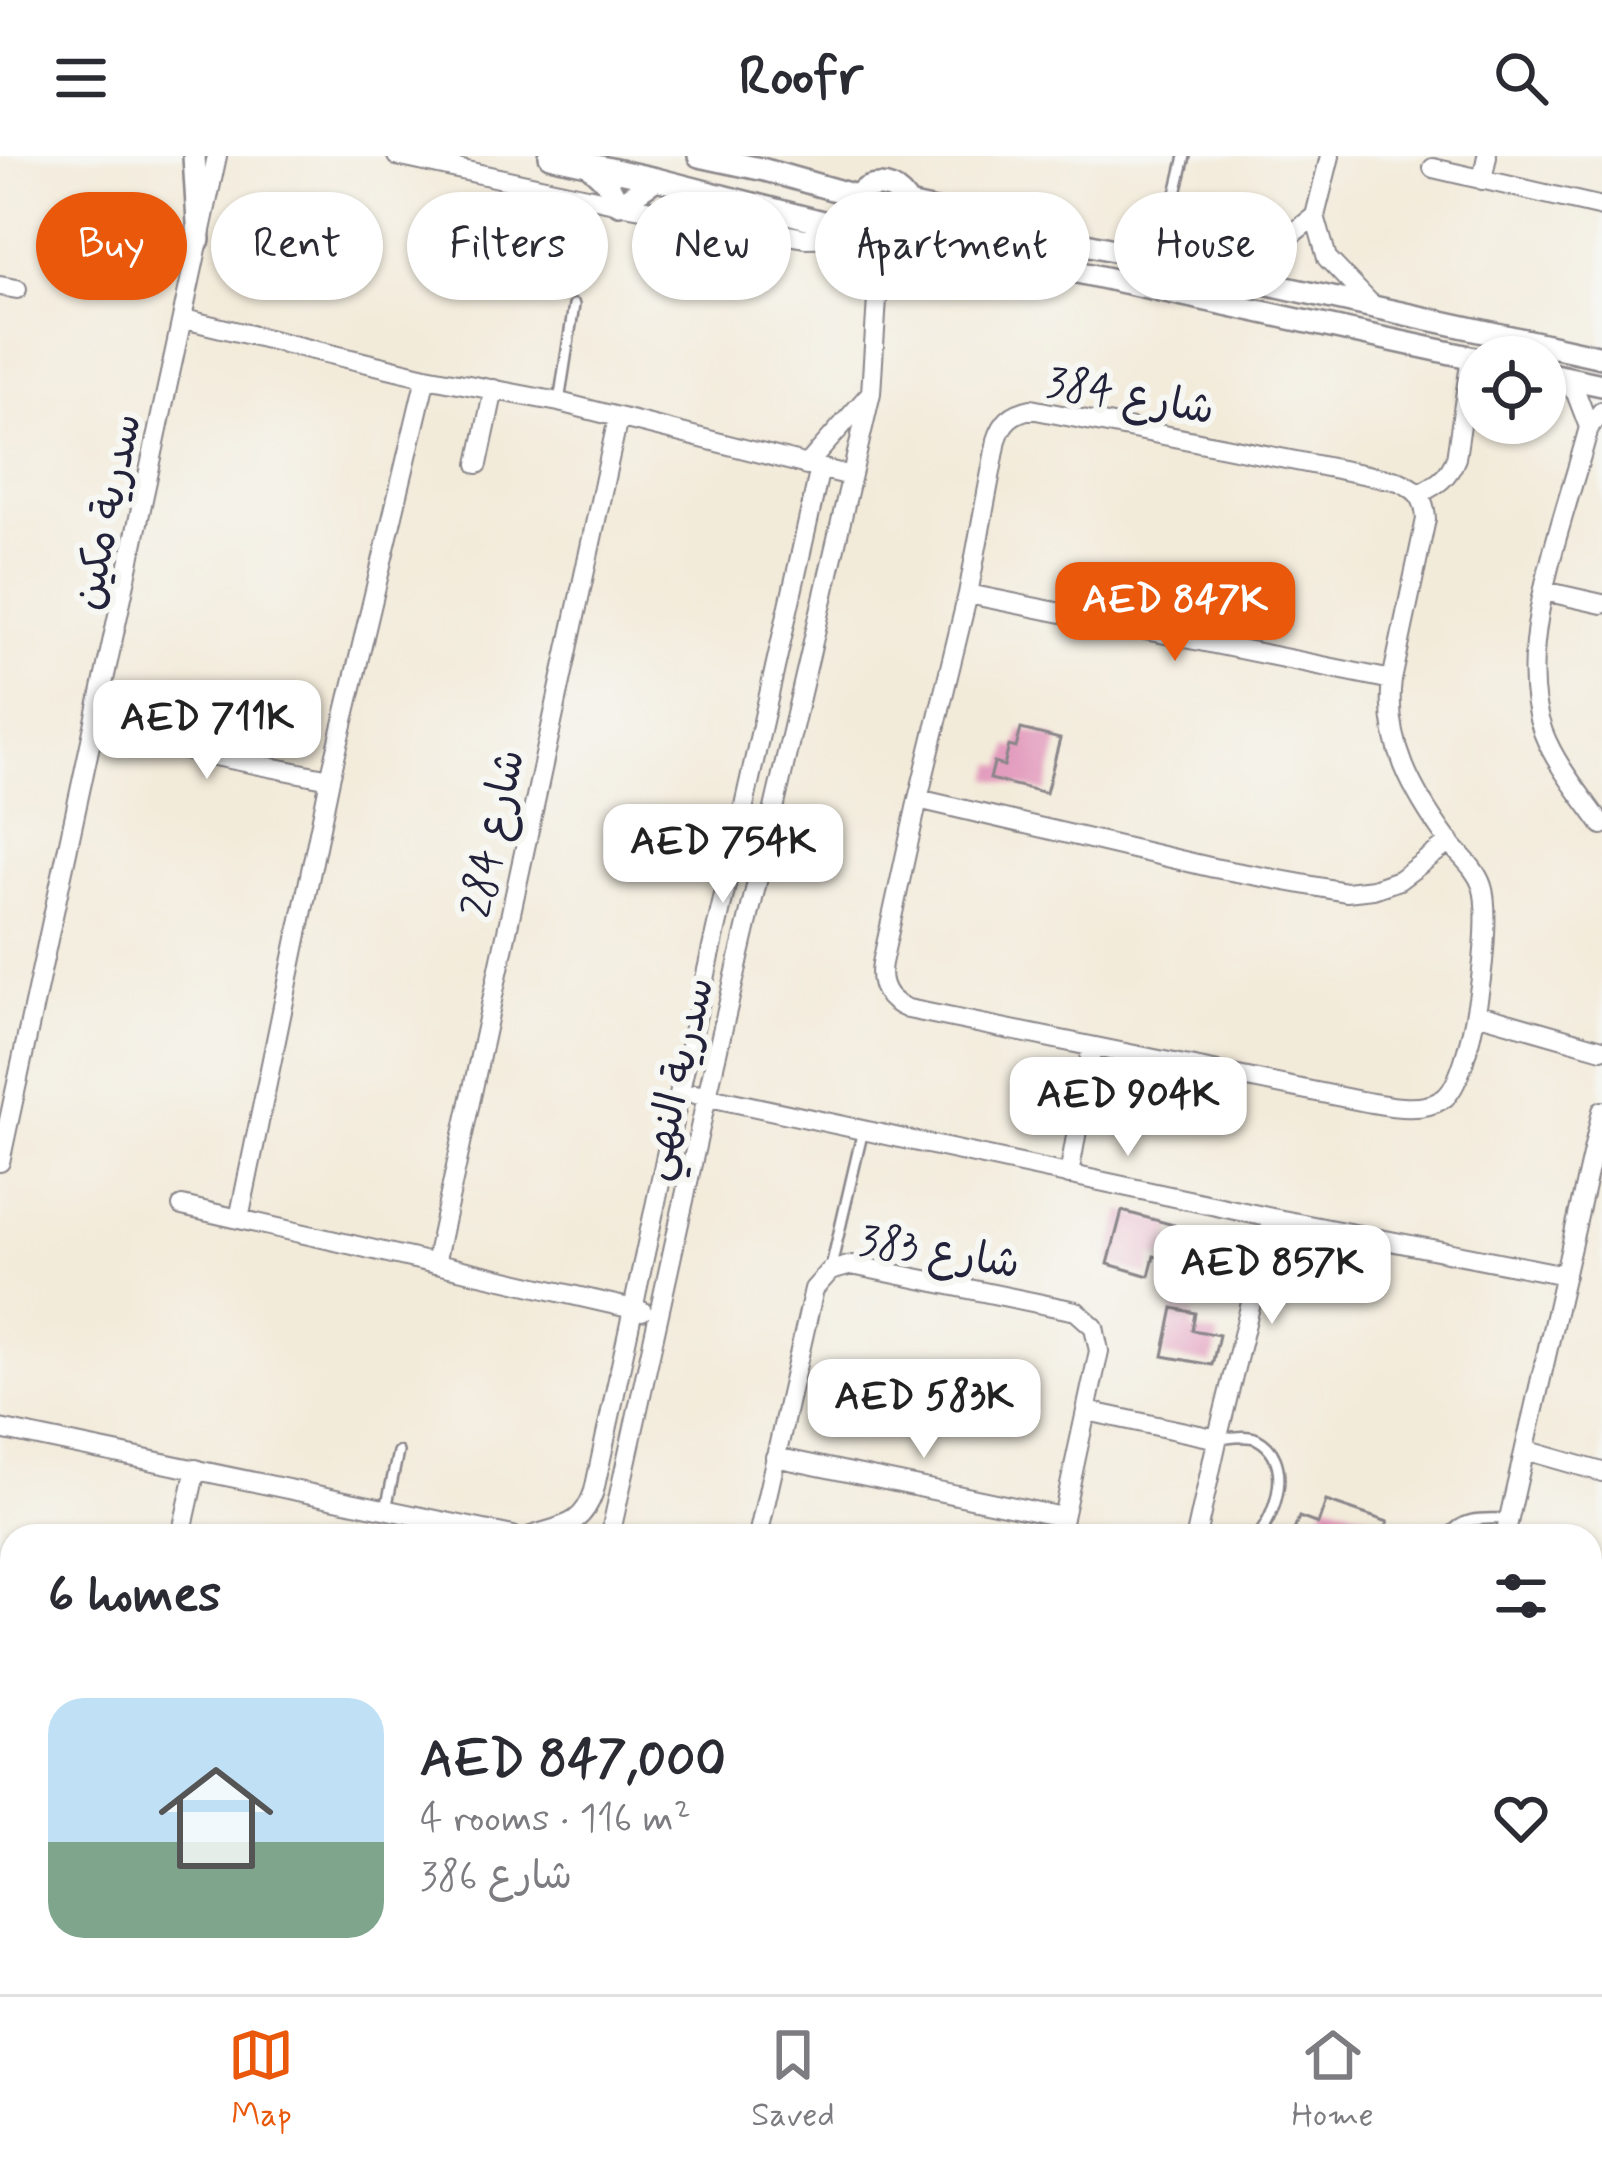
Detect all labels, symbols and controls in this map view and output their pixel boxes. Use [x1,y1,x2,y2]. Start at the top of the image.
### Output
text: Roofr [739,43,863,114]
icon: menu [48,45,114,111]
icon: search [1488,45,1554,111]
chip: Buy [36,192,187,300]
chip: Rent [211,192,383,300]
chip: Filters [407,192,608,300]
chip: New [632,192,791,300]
chip: Apartment [815,192,1090,300]
chip: House [1114,192,1297,300]
map controls [1458,336,1566,444]
button: locate [1458,336,1566,444]
street label: شارع 384 [1042,356,1218,439]
street label: سدرية مكين [61,409,156,615]
pin: AED 847K [1051,562,1299,664]
text: AED 847K [1082,575,1268,626]
pin: AED 711K [83,680,331,782]
text: AED 711K [120,693,294,744]
street label: شارع 284 [450,745,539,923]
pin: AED 754K [599,804,847,906]
text: AED 754K [630,817,816,868]
street label: سدرية النهي [628,972,734,1187]
pin: AED 904K [1004,1057,1252,1159]
text: AED 904K [1037,1070,1219,1121]
street label: شارع 383 [855,1214,1023,1293]
pin: AED 857K [1148,1225,1396,1327]
text: AED 857K [1181,1238,1363,1289]
pin: AED 583K [800,1359,1048,1461]
text: AED 583K [835,1372,1013,1423]
text: 6 homes [48,1563,221,1629]
icon: filters [1488,1563,1554,1629]
text: AED 847,000 [420,1728,726,1794]
icon: home [144,1746,288,1890]
icon: heart [1488,1785,1554,1851]
text: 4 rooms · 116 m² [420,1794,691,1845]
text: شارع 386 [420,1852,572,1903]
tab: Map [228,2022,294,2138]
tab: Saved [751,2022,835,2138]
tab: Home [1292,2022,1374,2138]

